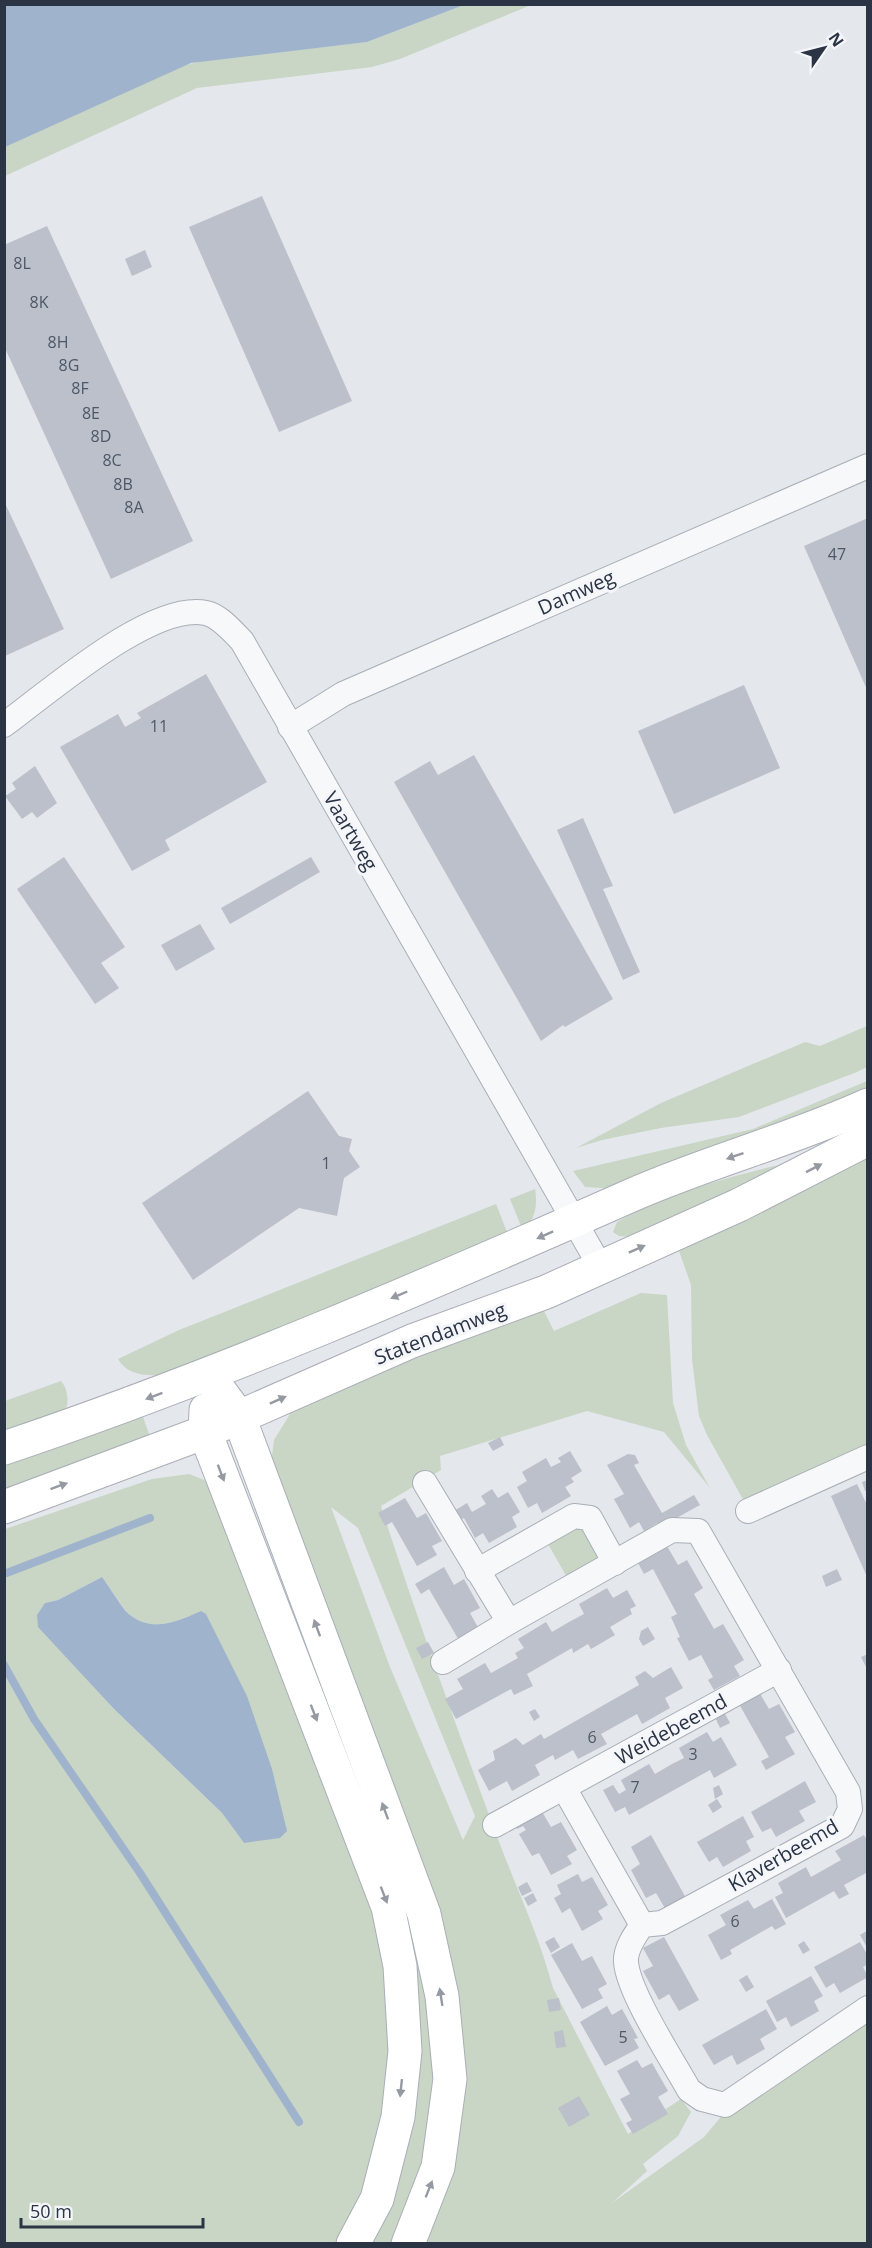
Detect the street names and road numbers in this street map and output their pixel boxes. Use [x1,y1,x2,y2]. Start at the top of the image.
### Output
street label: Damweg [533,563,619,621]
street label: Vaartweg [318,787,385,876]
street label: Statendamweg [370,1295,510,1371]
street label: Weidebeemd [610,1687,732,1771]
street label: Klaverbeemd [723,1812,843,1898]

